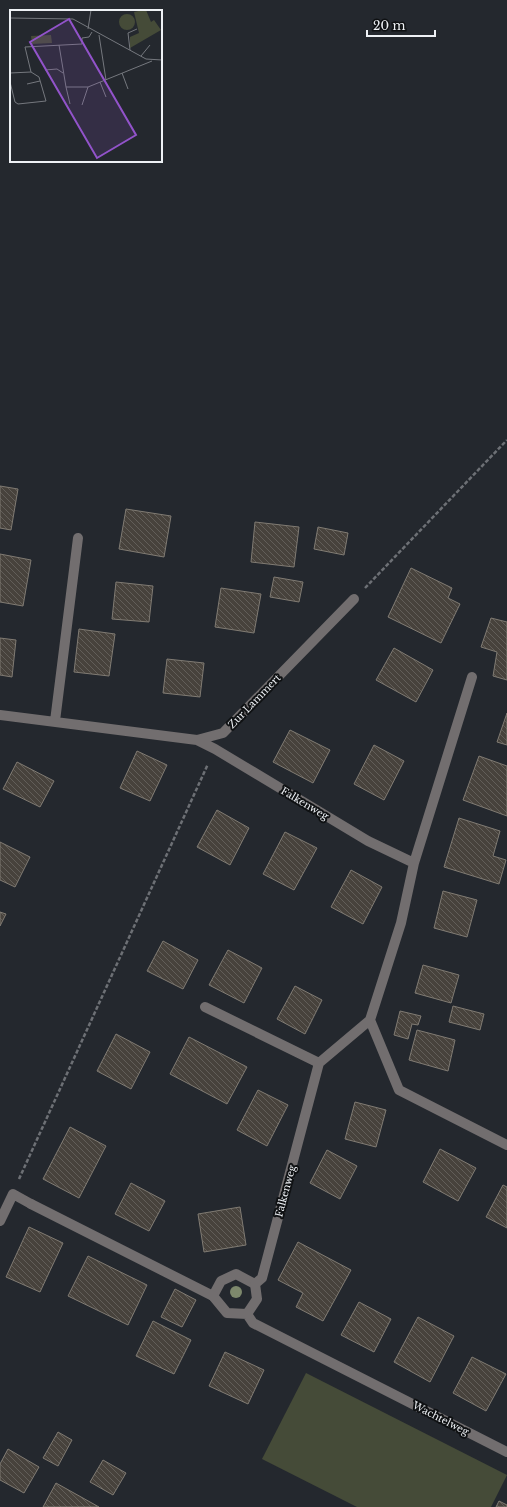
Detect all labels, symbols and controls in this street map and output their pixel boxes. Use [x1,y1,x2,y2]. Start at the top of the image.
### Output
inset map [10,10,162,162]
scale bar [367,12,435,38]
text: 20 m [373,18,405,33]
street label: Zur Lammert [225,671,284,731]
street label: Falkenweg [278,784,332,823]
street label: Falkenweg [272,1163,299,1219]
street label: Wachtelweg [410,1398,472,1439]

